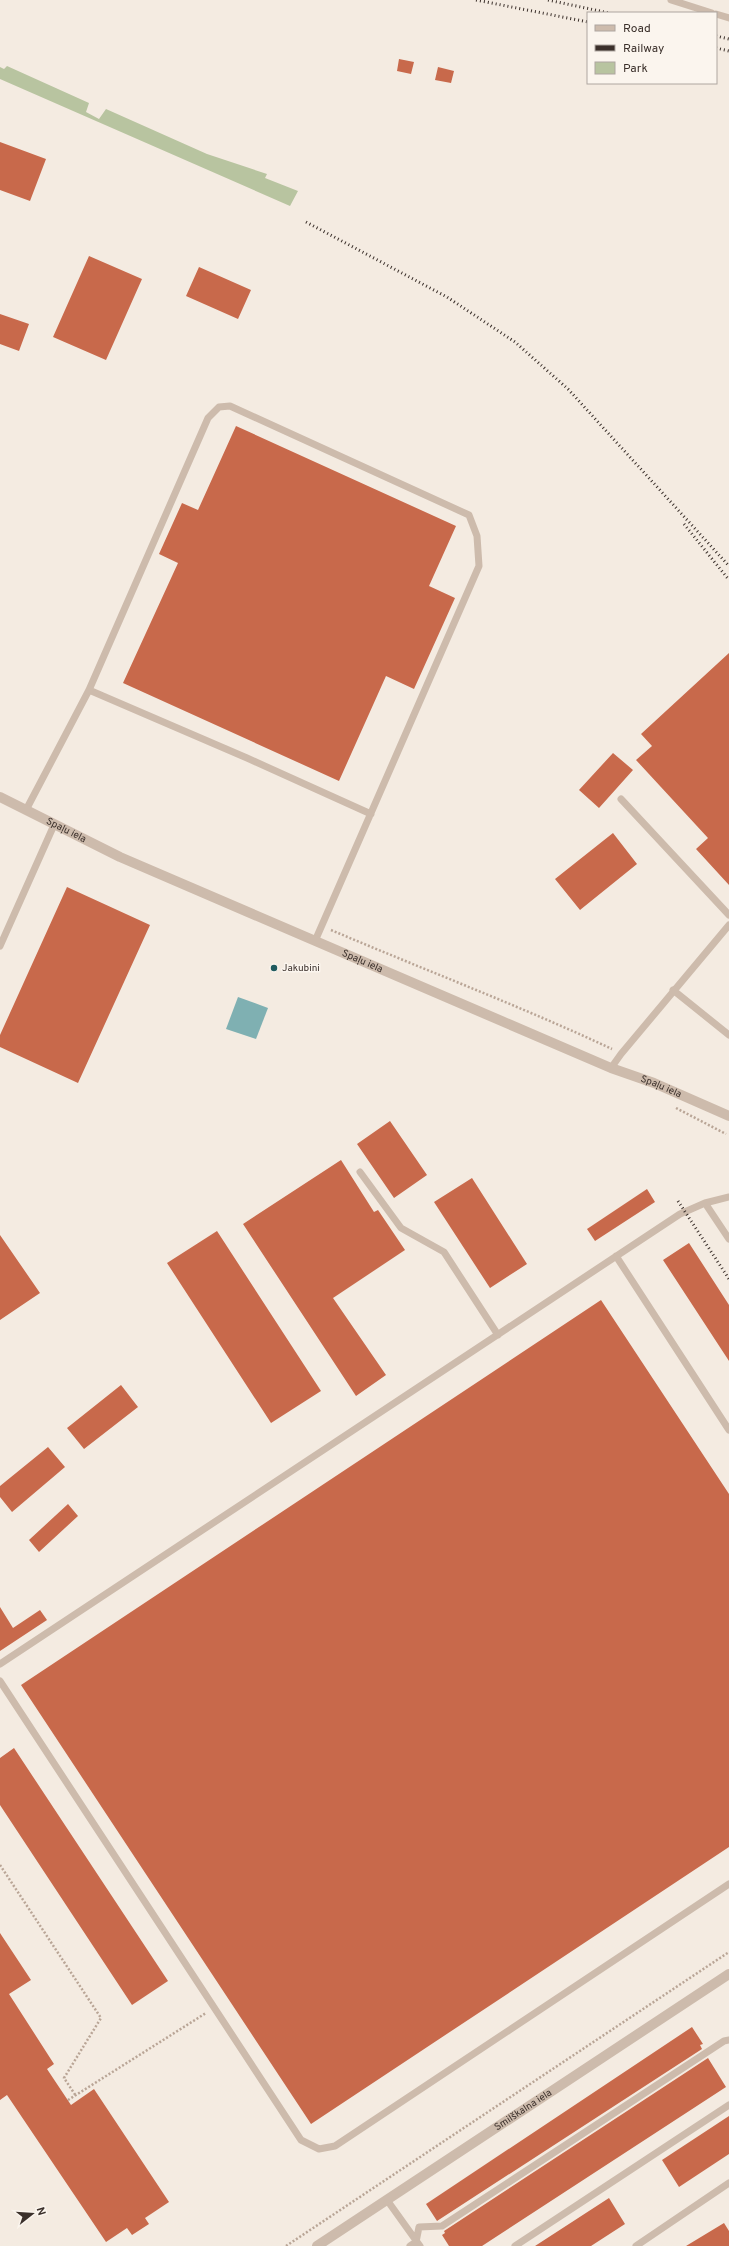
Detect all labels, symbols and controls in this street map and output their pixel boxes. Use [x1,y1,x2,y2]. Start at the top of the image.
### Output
legend [587,12,717,84]
text: Road [623,21,651,37]
text: Railway [623,41,664,57]
text: Park [623,61,648,77]
street label: Spaļu iela [44,815,89,846]
street label: Spaļu iela [340,947,385,976]
place label: Jakubini [282,962,320,975]
marker: Jakubini [269,963,279,973]
street label: Spaļu iela [639,1072,684,1101]
street label: Smilškalna iela [492,2086,554,2134]
north arrow [12,2194,52,2234]
text: N [33,2206,48,2217]

